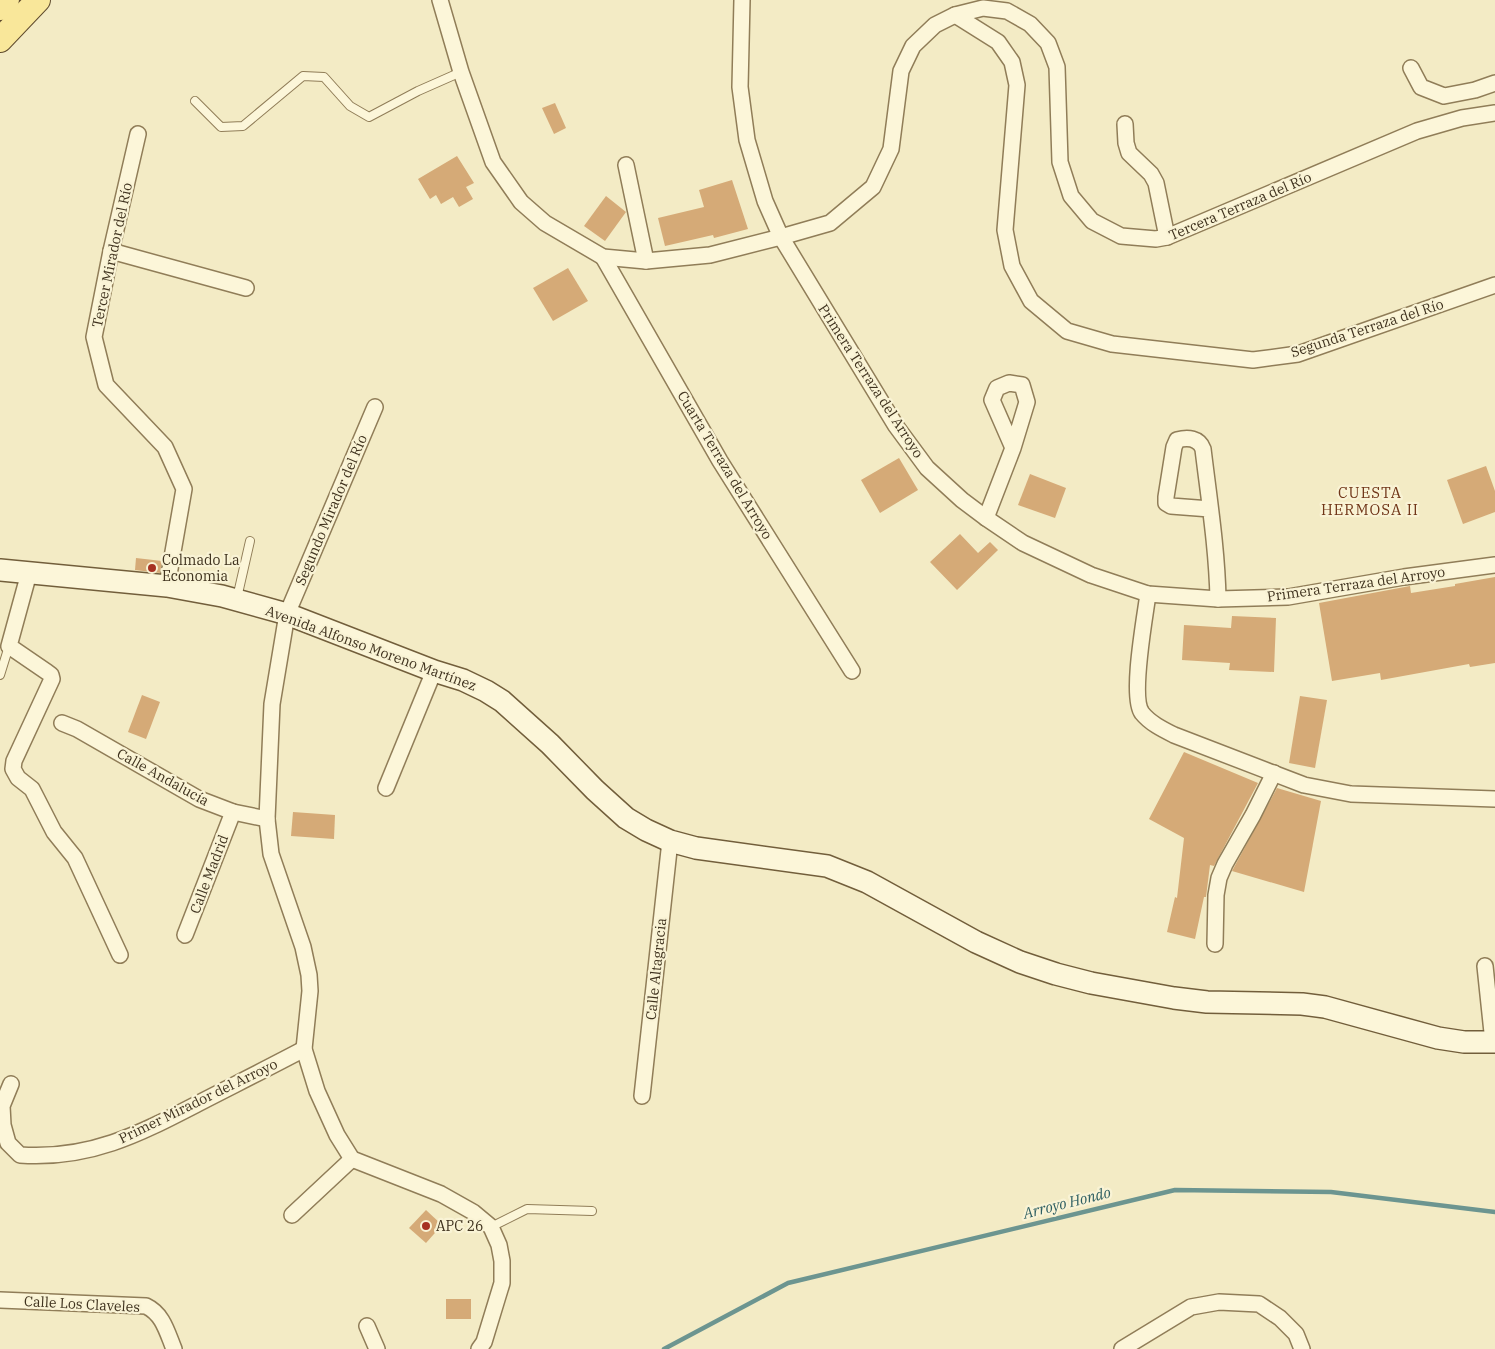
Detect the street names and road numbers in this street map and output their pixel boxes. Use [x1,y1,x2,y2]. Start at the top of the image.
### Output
street label: Tercera Terraza del Río [1166,168,1314,244]
street label: Tercer Mirador del Río [88,181,136,329]
street label: Segunda Terraza del Río [1288,295,1446,361]
street label: Primera Terraza del Arroyo [815,301,928,461]
street label: Cuarta Terraza del Arroyo [673,387,777,543]
street label: Segundo Mirador del Río [291,432,371,588]
street label: Primera Terraza del Arroyo [1266,563,1446,605]
street label: Avenida Alfonso Moreno Martínez [263,601,479,695]
street label: Calle Andalucía [114,744,213,810]
street label: Calle Madrid [186,831,232,916]
street label: Calle Altagracia [642,917,670,1021]
street label: Primer Mirador del Arroyo [116,1055,280,1147]
street label: Calle Los Claveles [24,1292,141,1316]

